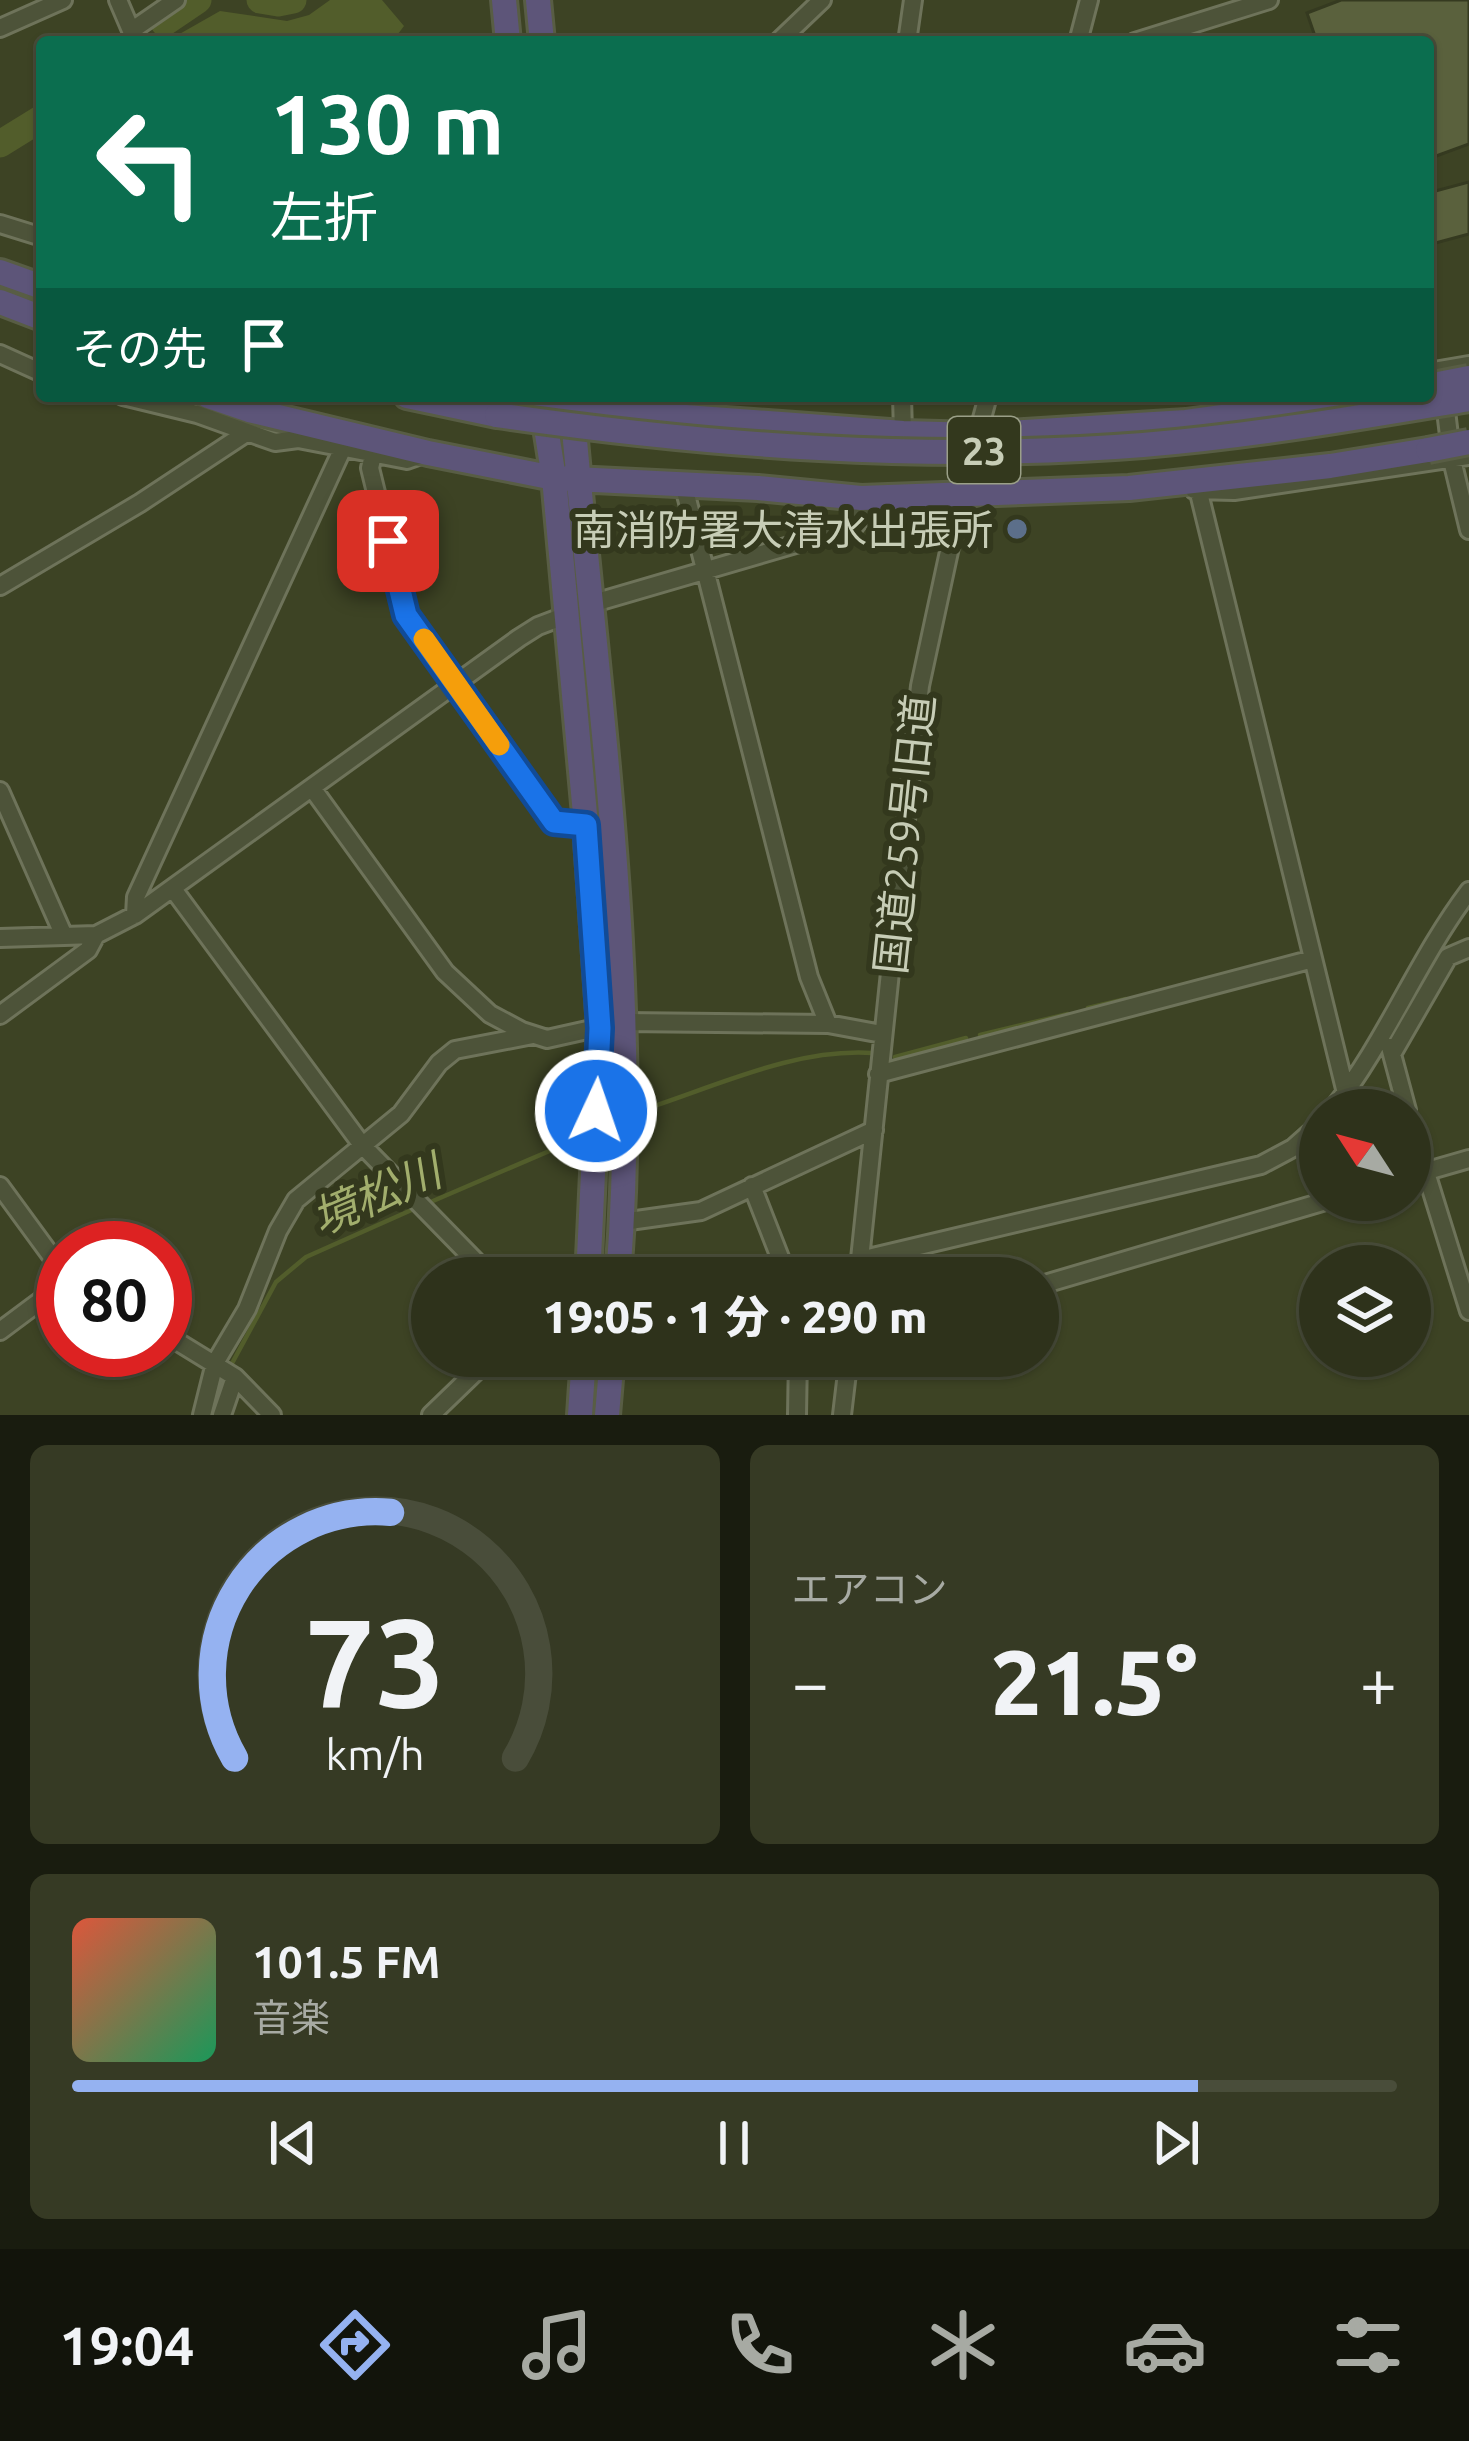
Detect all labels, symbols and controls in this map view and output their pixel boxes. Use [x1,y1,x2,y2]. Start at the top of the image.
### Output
text: 130 m [270,76,504,170]
icon: left [72,84,228,240]
text: 左折 [270,187,378,247]
icon: arrive [231,312,297,378]
text: その先 [72,323,207,374]
road number: 23 [948,417,1020,483]
pin [337,490,439,592]
place label: 南消防署大清水出張所 [573,506,993,553]
icon: arrive [355,508,421,574]
marker: 南消防署大清水出張所 [1004,516,1030,542]
street label: 国道259号旧道 [866,692,942,976]
position arrow [533,1048,659,1174]
north arrow [1299,1089,1431,1221]
map controls [1299,1089,1431,1377]
water label: 境松川 [304,1143,452,1244]
speed limit sign: 80 [36,1221,192,1377]
button: layers [1299,1245,1431,1377]
text: 19:05 · 1 分 · 290 m [543,1291,927,1342]
text: エアコン [792,1567,948,1610]
text: 73 [304,1591,445,1731]
text: 21.5° [991,1631,1198,1732]
text: − [792,1645,829,1719]
text: + [1360,1645,1397,1719]
text: km/h [325,1729,424,1777]
text: 101.5 FM [252,1936,441,1987]
text: 音楽 [252,1996,330,2039]
icon: previous [260,2110,326,2176]
icon: pause [701,2110,767,2176]
icon: next [1143,2110,1209,2176]
icon: directions [313,2303,397,2387]
icon: music [515,2303,599,2387]
icon: phone [718,2303,802,2387]
icon: climate [921,2303,1005,2387]
icon: car [1123,2303,1207,2387]
icon: filters [1326,2303,1410,2387]
text: 19:04 [59,2315,194,2375]

